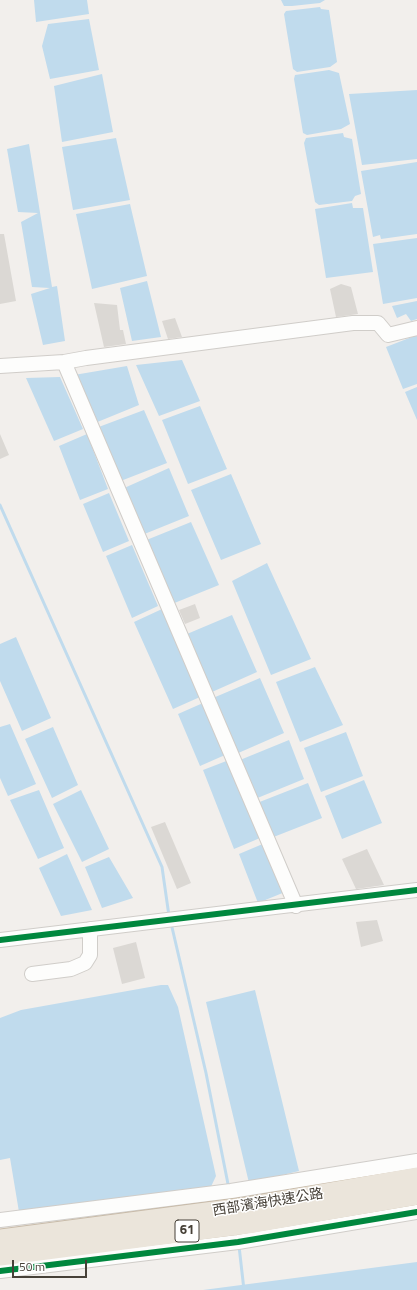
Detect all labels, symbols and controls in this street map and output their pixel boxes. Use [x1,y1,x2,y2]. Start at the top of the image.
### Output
street label: 西部濱海快速公路 [211,1186,325,1220]
road number: 61 [175,1220,199,1242]
scale bar [14,1252,89,1278]
text: 50 m [19,1257,45,1276]

